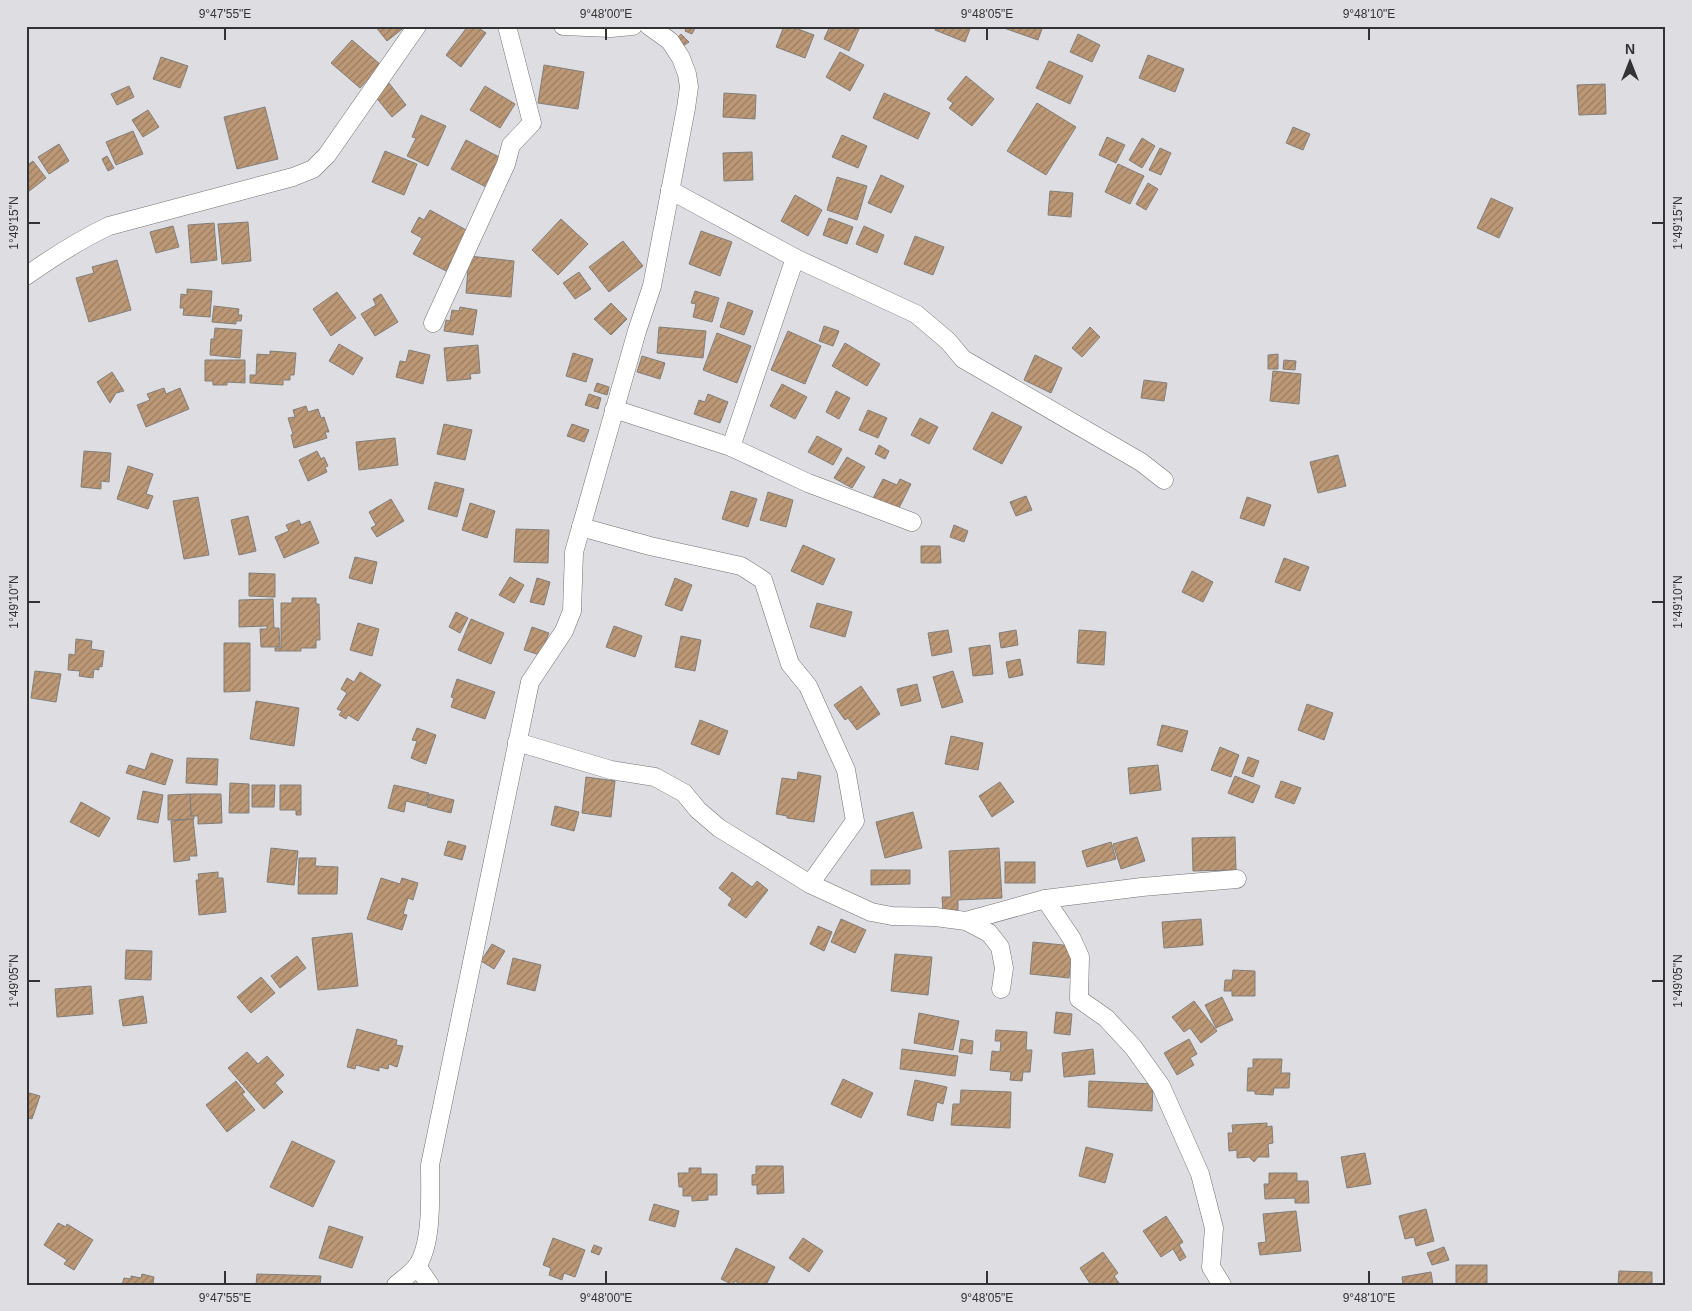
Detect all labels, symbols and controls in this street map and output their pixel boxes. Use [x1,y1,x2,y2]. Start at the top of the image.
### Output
text: 9°47'55"E [199,7,251,21]
text: 9°48'00"E [580,7,632,21]
text: 9°48'05"E [961,7,1013,21]
text: 9°48'10"E [1343,7,1395,21]
north arrow [1604,38,1654,88]
text: N [1625,41,1635,57]
text: 1°49'15"N [7,196,21,250]
text: 1°49'15"N [1671,196,1685,250]
text: 1°49'10"N [7,575,21,629]
text: 1°49'10"N [1671,575,1685,629]
text: 1°49'05"N [7,954,21,1008]
text: 1°49'05"N [1671,954,1685,1008]
text: 9°47'55"E [199,1291,251,1305]
text: 9°48'00"E [580,1291,632,1305]
text: 9°48'05"E [961,1291,1013,1305]
text: 9°48'10"E [1343,1291,1395,1305]

